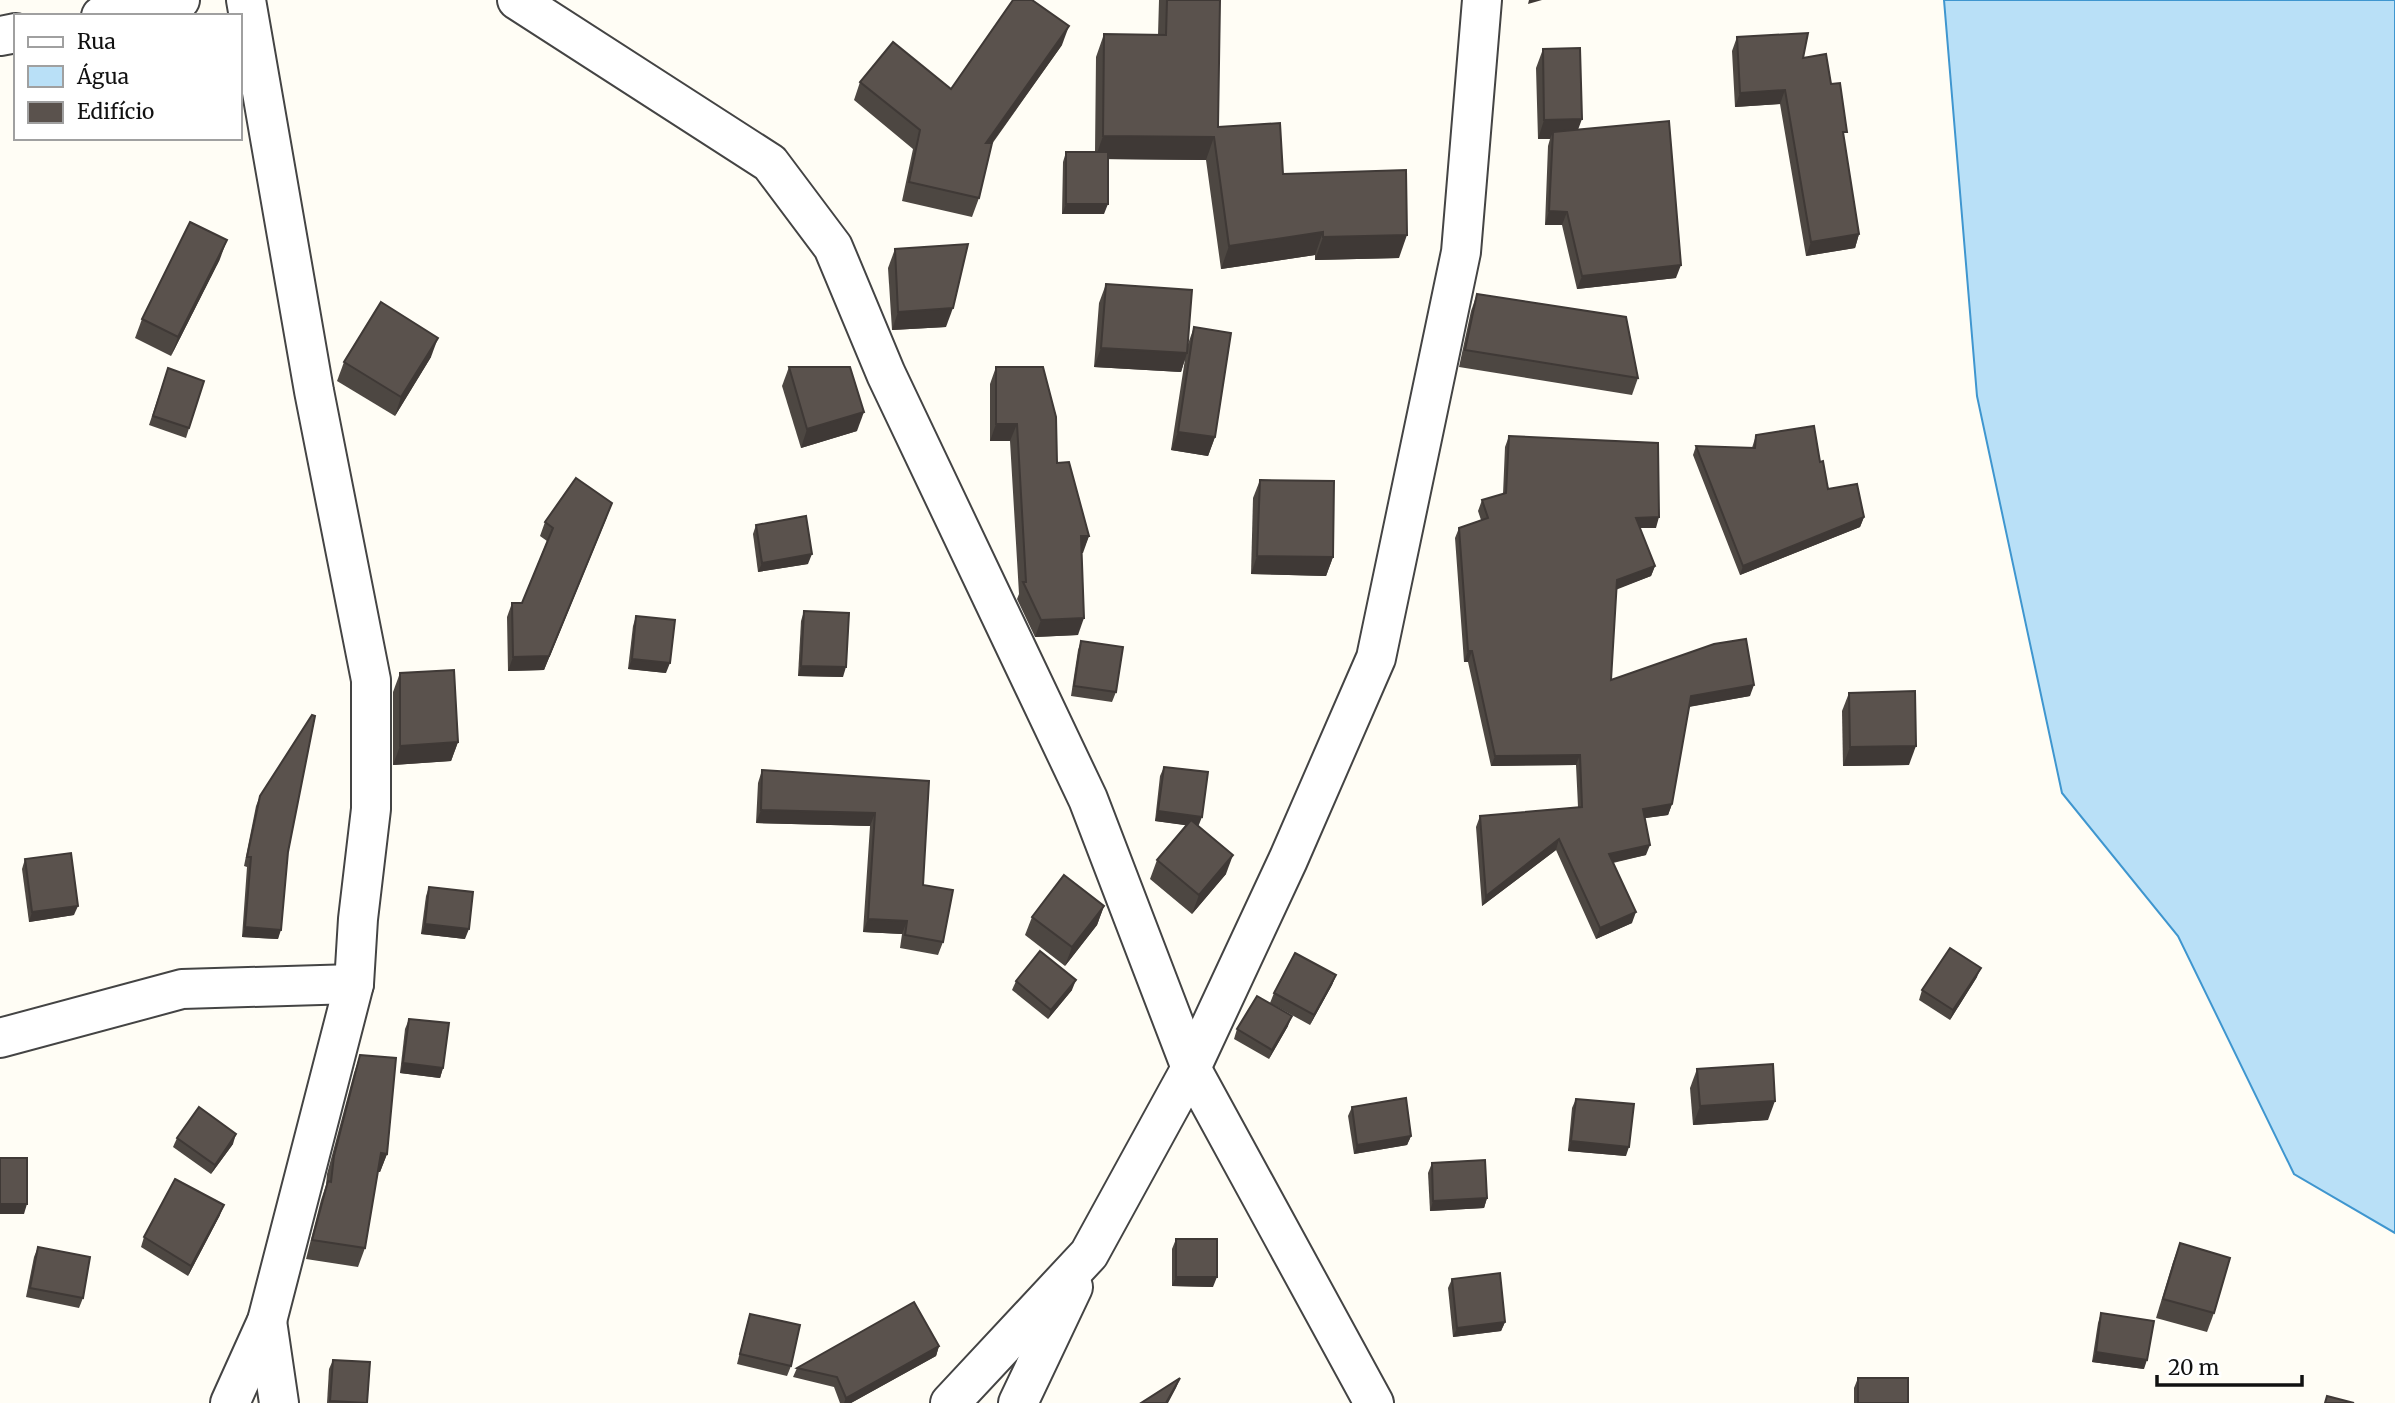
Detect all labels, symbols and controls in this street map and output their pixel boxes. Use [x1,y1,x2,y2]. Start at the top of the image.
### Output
legend [14,14,242,140]
text: Rua [77,28,116,55]
text: Água [76,62,129,90]
text: Edifício [77,98,154,125]
scale bar [2157,1344,2302,1388]
text: 20 m [2168,1354,2220,1381]

